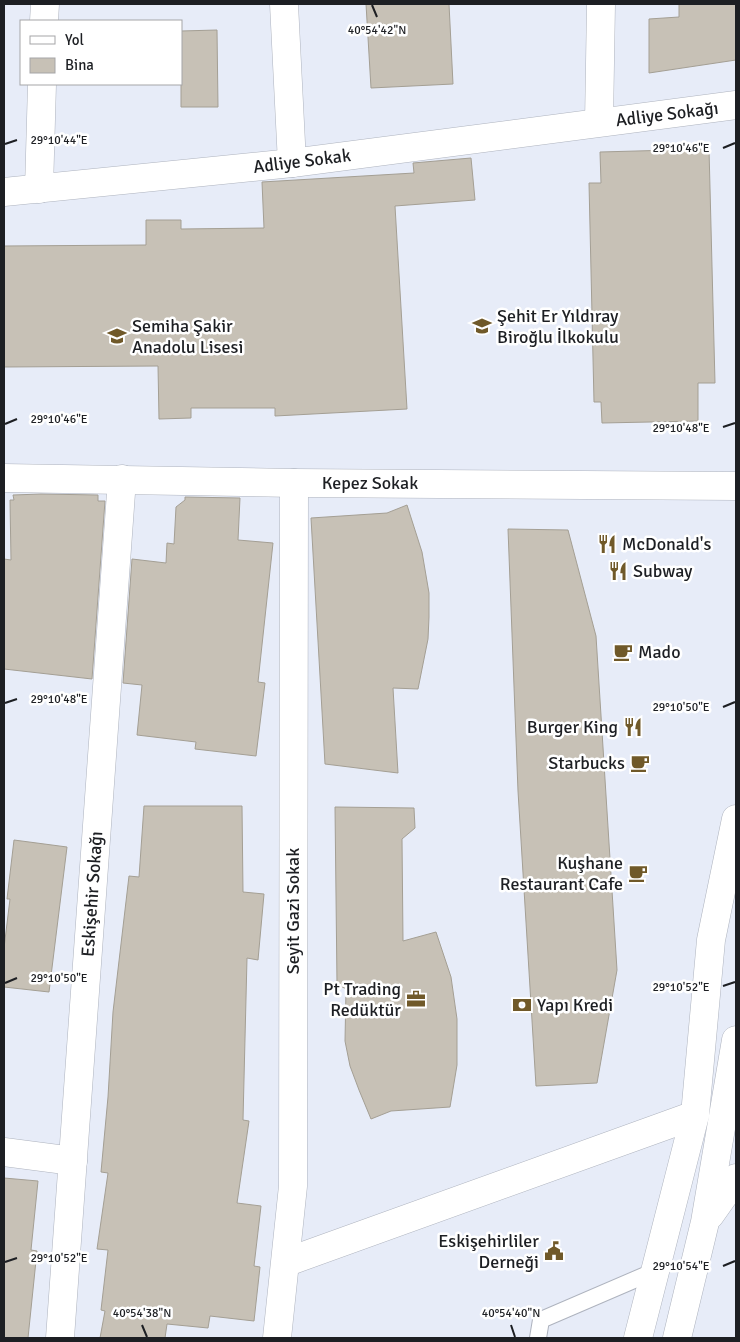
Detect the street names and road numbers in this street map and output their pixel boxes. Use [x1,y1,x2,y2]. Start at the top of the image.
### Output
street label: Adliye Sokağı [614,97,720,131]
street label: Adliye Sokak [252,144,352,178]
street label: Kepez Sokak [322,472,418,494]
street label: Eskişehir Sokağı [77,830,107,958]
street label: Seyit Gazi Sokak [282,848,304,974]

